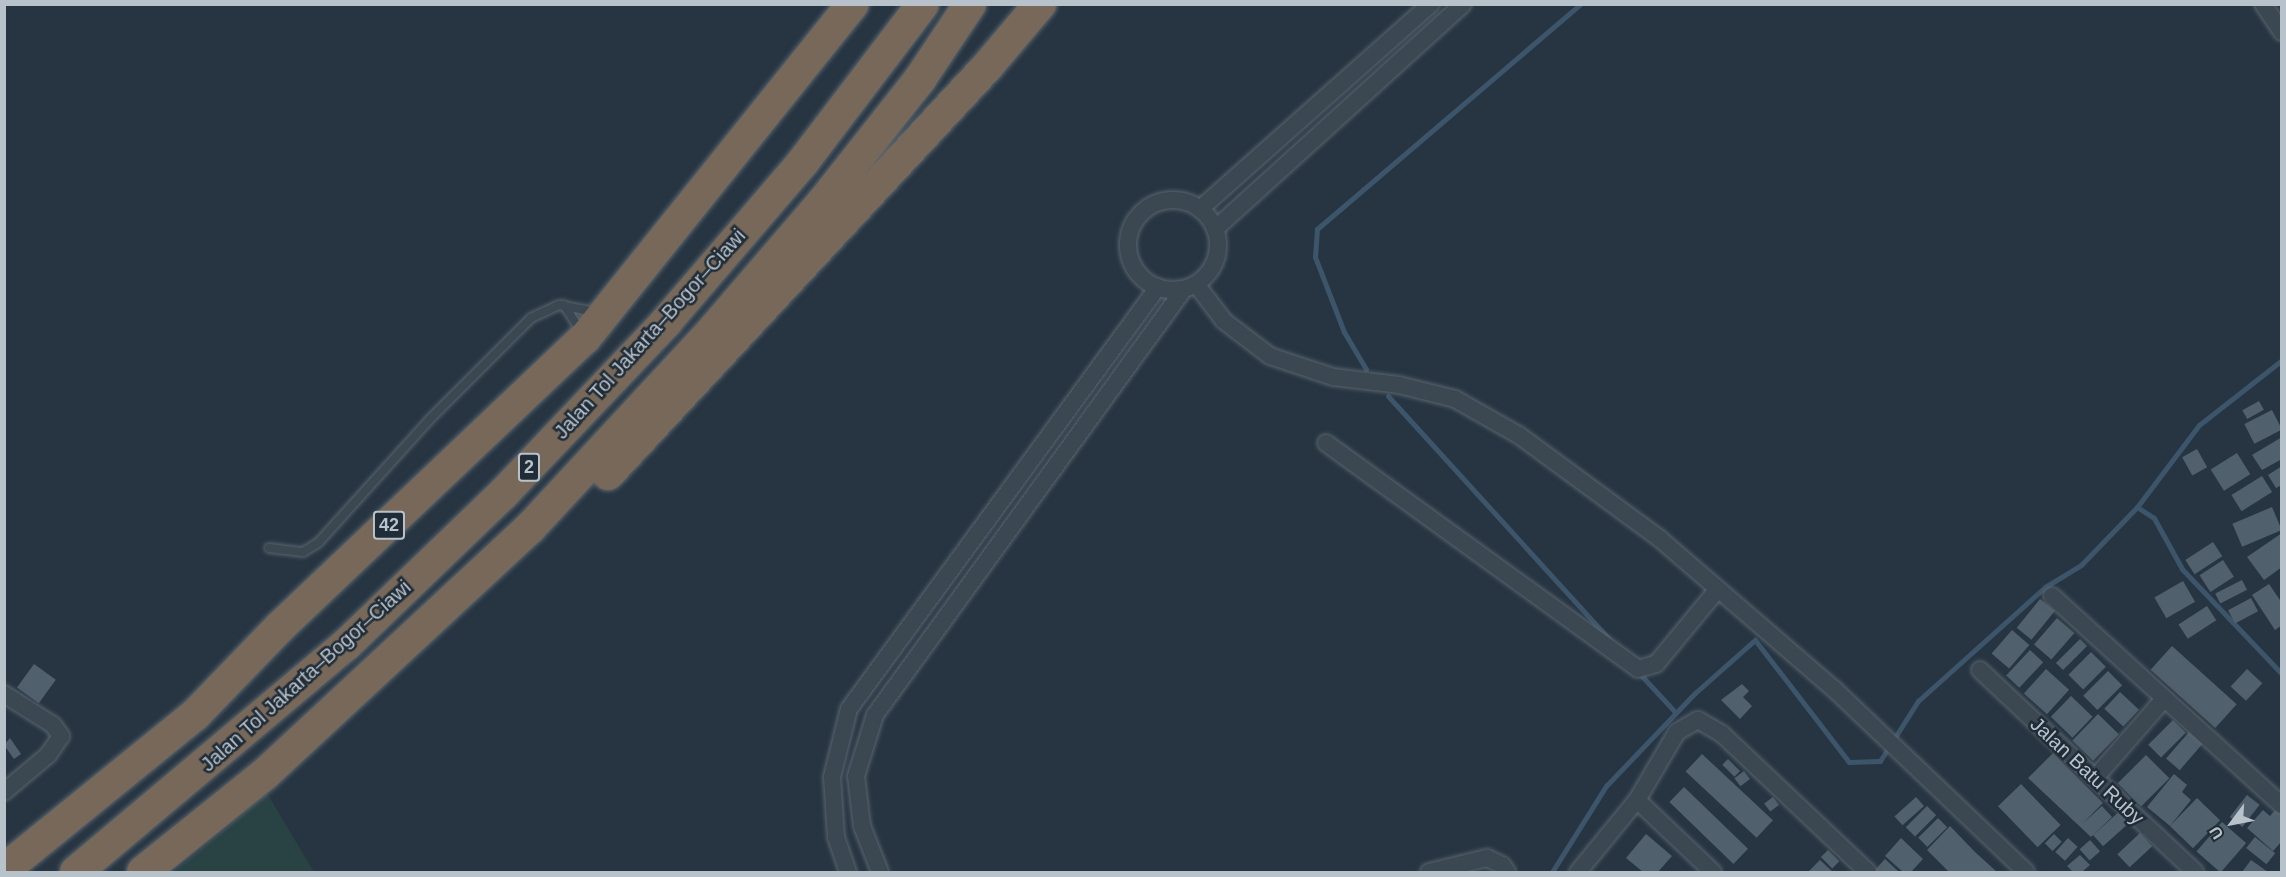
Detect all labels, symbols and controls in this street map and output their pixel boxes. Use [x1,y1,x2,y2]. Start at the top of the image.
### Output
street label: Jalan Tol Jakarta–Bogor–Ciawi [549,224,751,444]
road number: 2 [517,452,541,482]
road number: 42 [372,510,406,540]
street label: Jalan Tol Jakarta–Bogor–Ciawi [196,575,416,777]
street label: Jalan Batu Ruby [2025,712,2149,830]
north arrow [2202,793,2262,853]
text: U [2206,823,2227,842]

